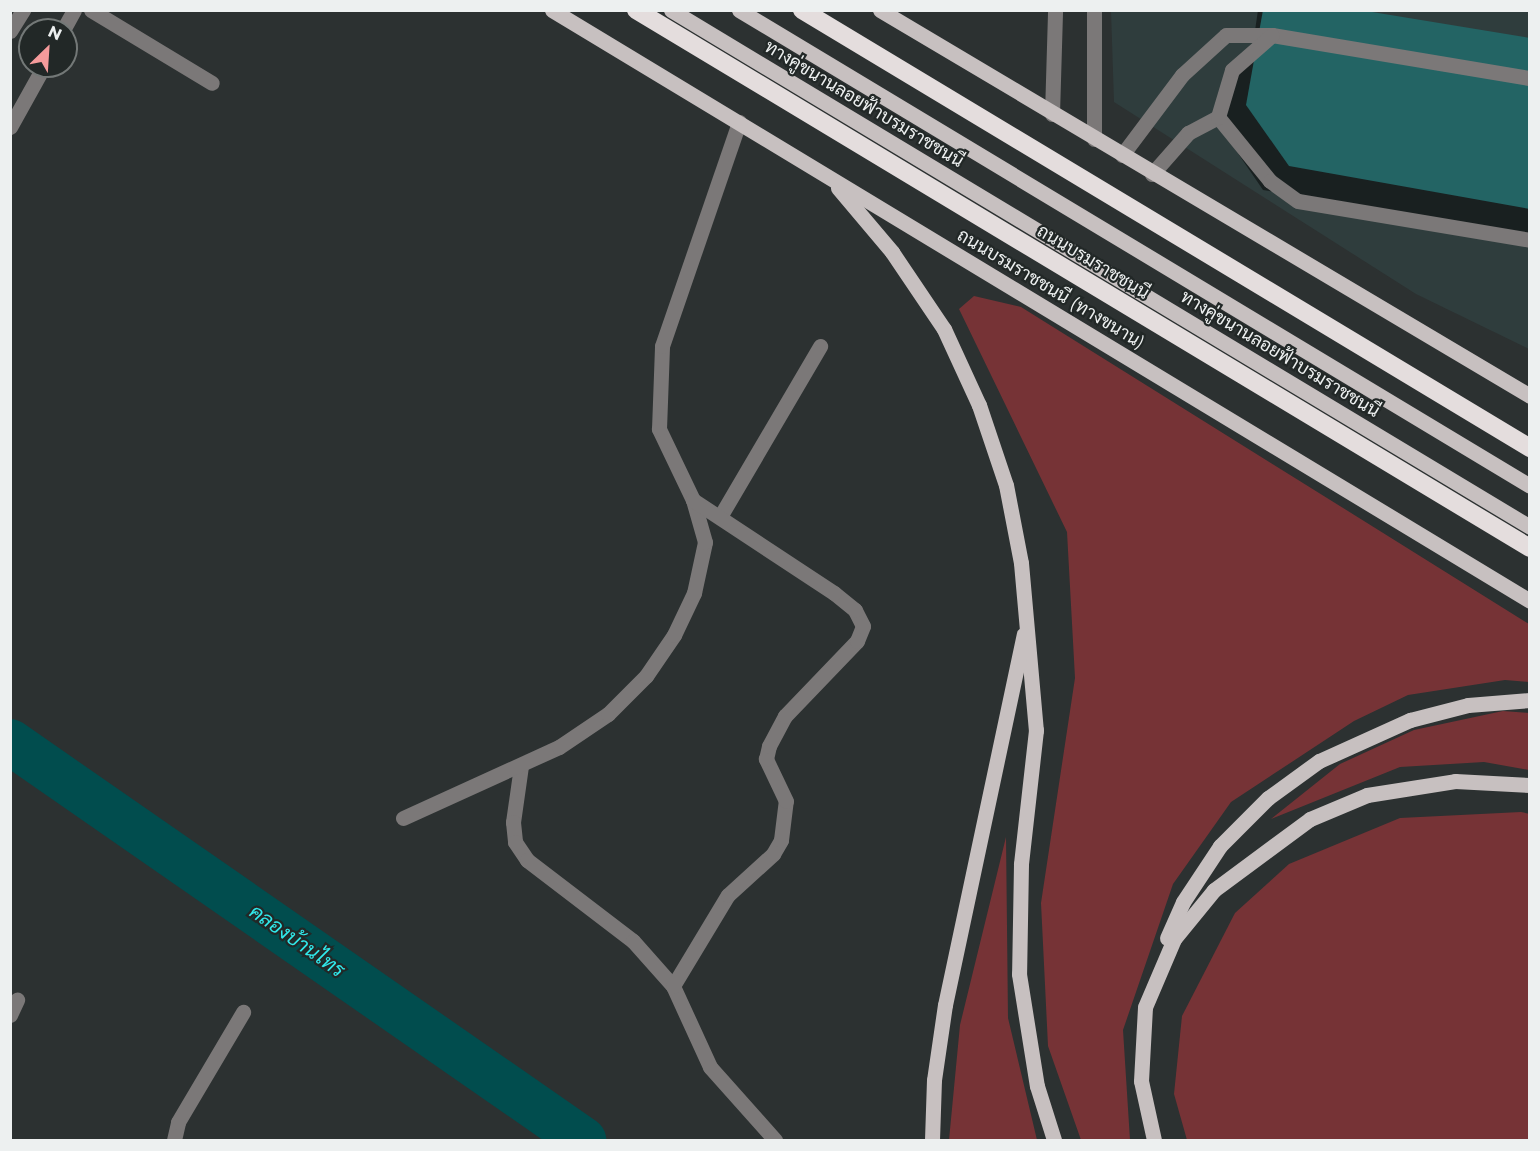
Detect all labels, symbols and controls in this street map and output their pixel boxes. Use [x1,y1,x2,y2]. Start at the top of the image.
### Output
north arrow [18,18,78,78]
text: N [45,22,65,44]
street label: ทางคู่ขนานลอยฟ้าบรมราชชนนี [761,36,967,172]
street label: ถนนบรมราชชนนี [1033,220,1153,304]
street label: ถนนบรมราชชนนี (ทางขนาน) [953,224,1149,354]
street label: ทางคู่ขนานลอยฟ้าบรมราชชนนี [1177,286,1383,422]
water label: คลองบ้านไทร [245,899,349,983]

